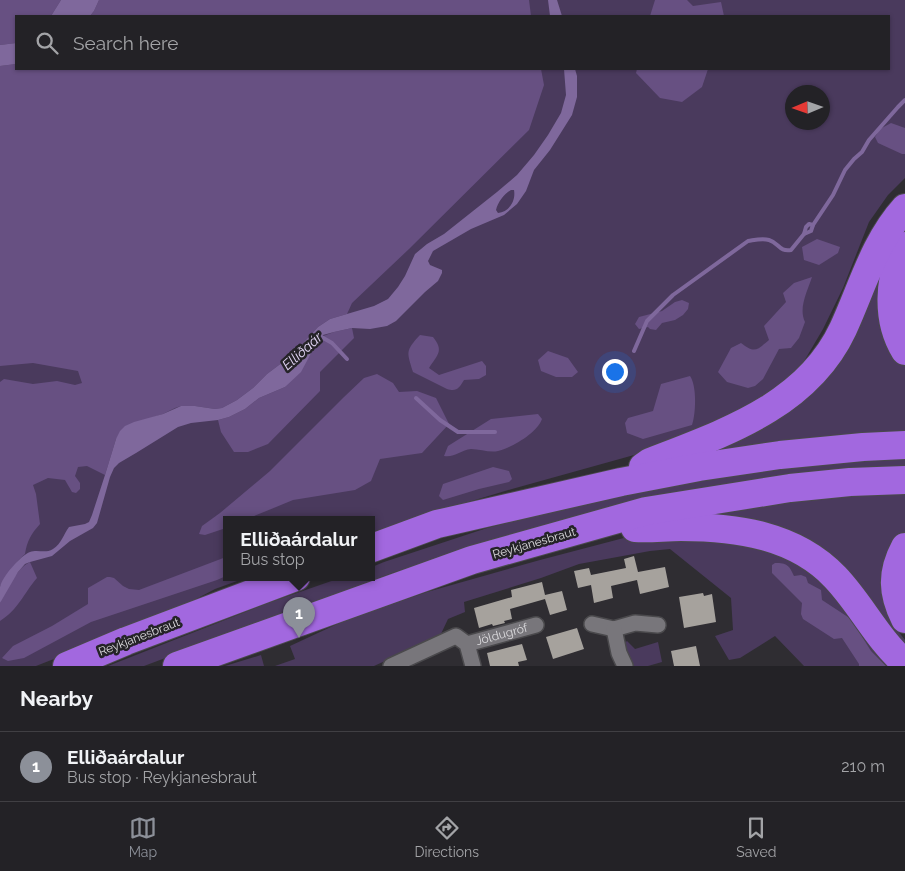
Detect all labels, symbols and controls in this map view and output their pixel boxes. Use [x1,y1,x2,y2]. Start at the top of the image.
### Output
search box [15,15,890,70]
icon: search [33,29,61,57]
text: Search here [73,32,179,54]
north arrow [785,85,830,130]
water label: Elliðaár [279,328,326,373]
your location [602,359,628,385]
popup [223,516,375,581]
street label: Reykjanesbraut [491,524,577,562]
text: Elliðaárdalur [240,528,358,550]
text: Bus stop [240,550,305,569]
pin: 1 [283,597,315,638]
street label: Reykjanesbraut [96,615,182,659]
street label: Jöldugróf [474,620,530,648]
text: Nearby [20,686,93,711]
text: Elliðaárdalur [67,746,184,768]
text: 1 [32,757,40,776]
text: 210 m [841,757,885,776]
text: Bus stop · Reykjanesbraut [67,768,257,787]
tab: Map [129,814,157,860]
tab: Directions [414,814,479,860]
tab: Saved [736,814,776,860]

